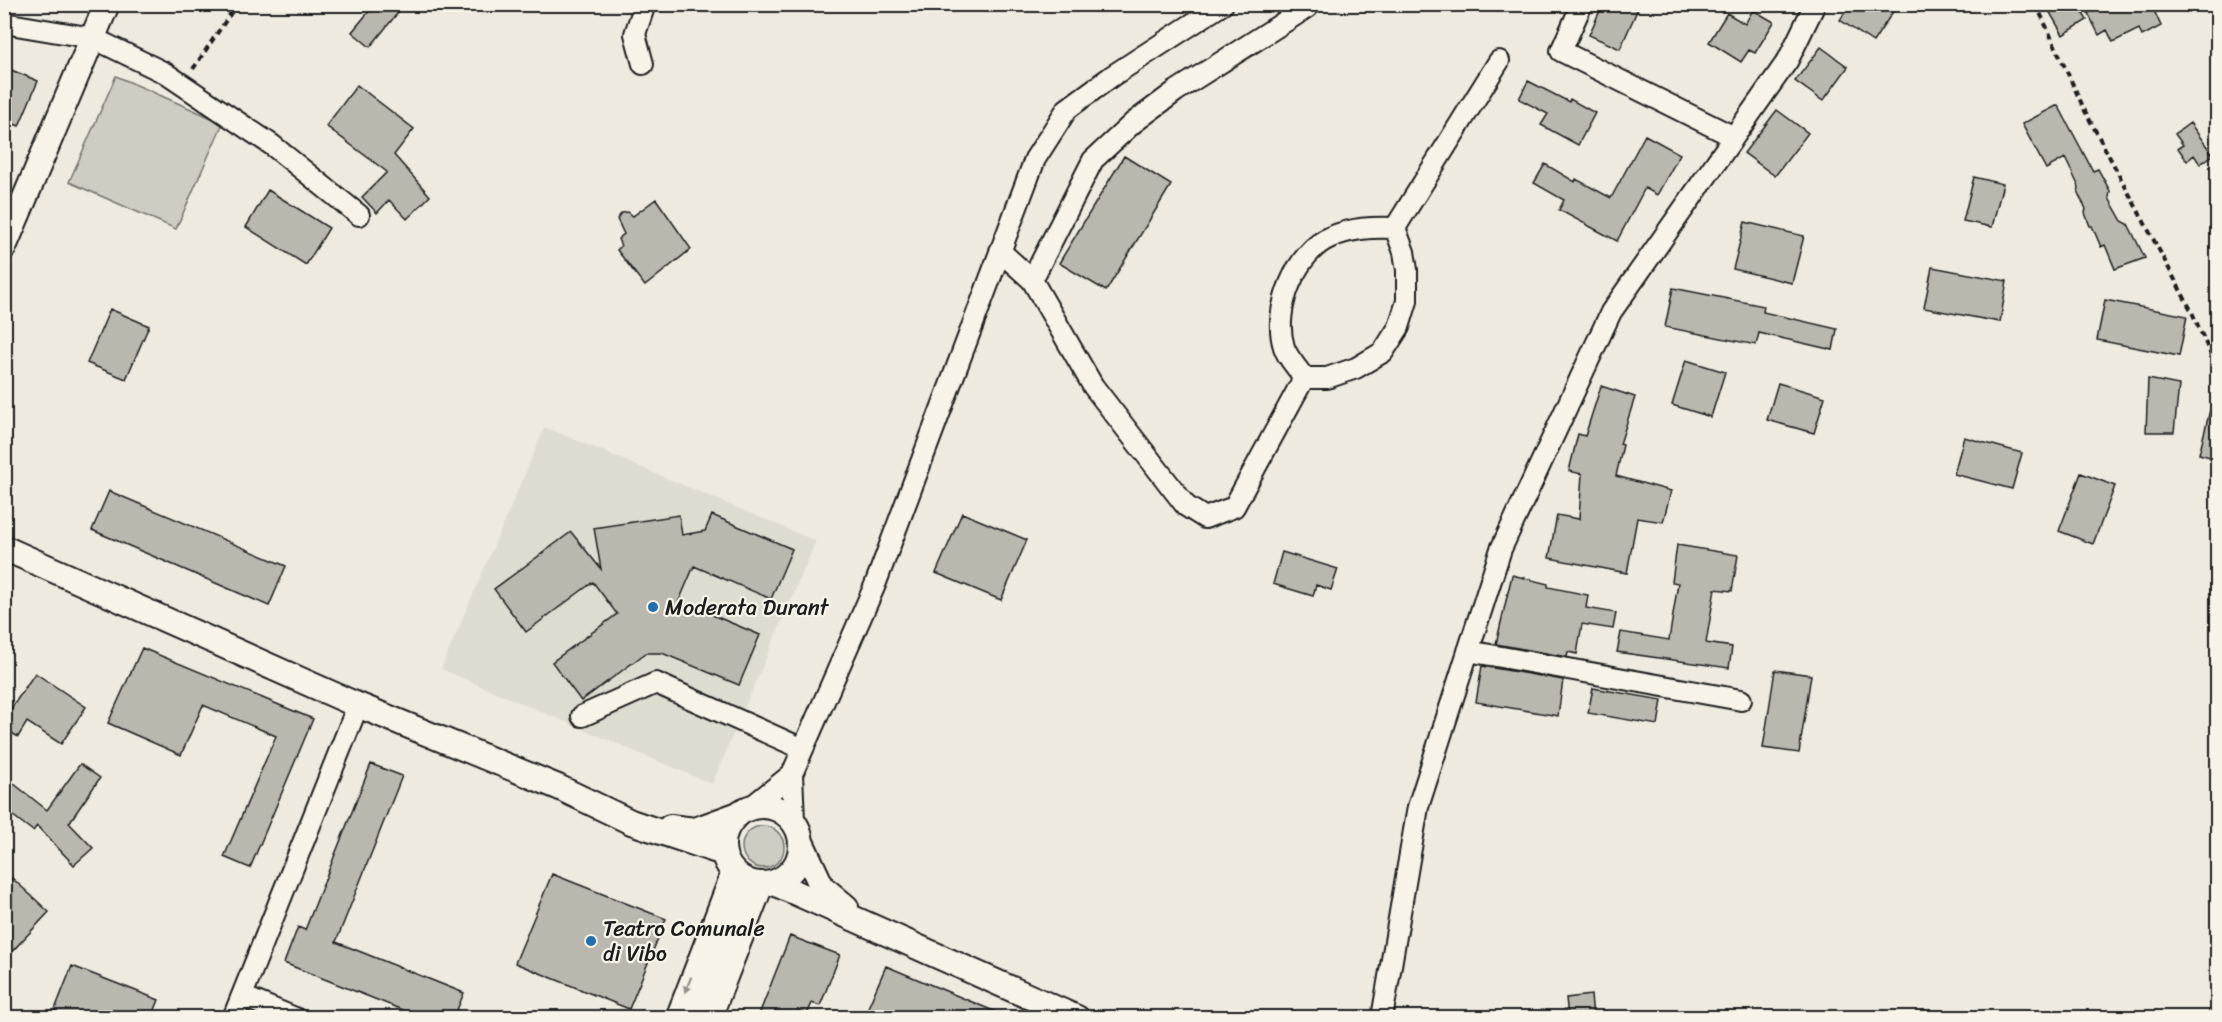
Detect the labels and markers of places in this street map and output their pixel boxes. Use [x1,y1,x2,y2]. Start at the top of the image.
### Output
place label: Moderata Durant [665,588,830,627]
marker: Moderata Durant [646,600,660,614]
place label: Teatro Comunale di Vibo [603,909,765,973]
marker: Teatro Comunale di Vibo [584,934,598,948]

